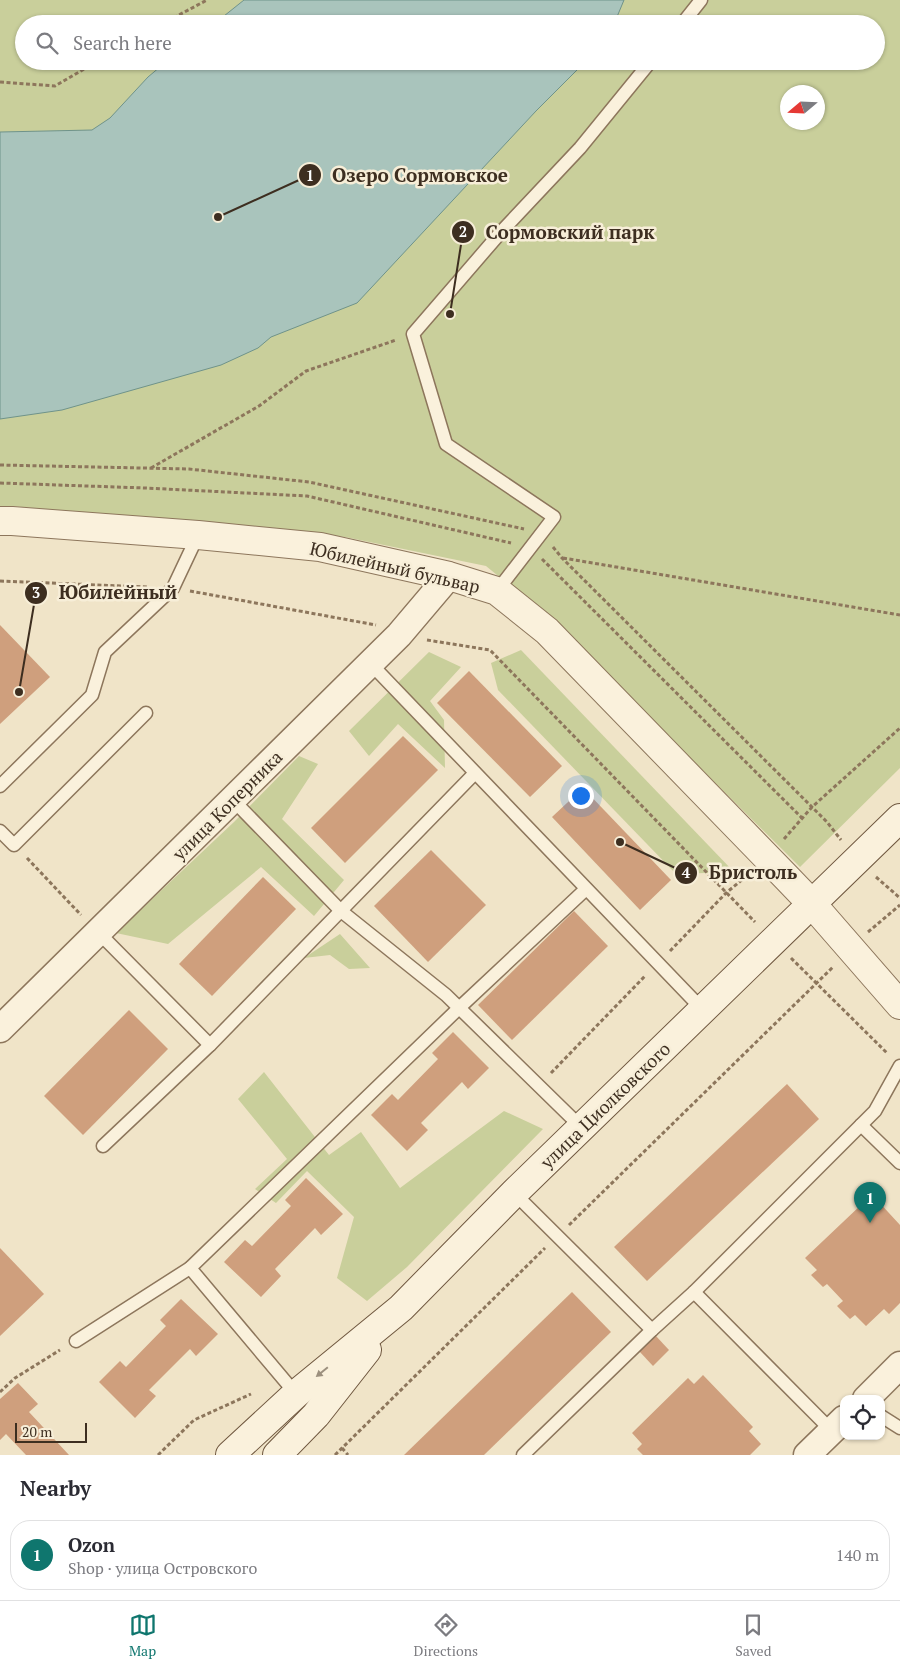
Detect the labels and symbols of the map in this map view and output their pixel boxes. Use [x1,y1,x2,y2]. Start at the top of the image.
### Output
north arrow [780,85,825,130]
callout: Озеро Сормовское [297,158,518,192]
text: Озеро Сормовское [332,162,508,187]
text: 1 [306,165,314,185]
callout: Сормовский парк [450,215,664,249]
text: Сормовский парк [485,219,655,244]
text: 2 [459,221,467,241]
street label: Юбилейный бульвар [308,536,482,598]
callout: Юбилейный [24,576,188,610]
text: Юбилейный [59,579,178,604]
text: 3 [32,582,40,602]
street label: улица Коперника [166,745,287,866]
your location [568,783,594,809]
callout: Бристоль [674,856,807,890]
text: Бристоль [709,859,798,884]
text: 4 [682,862,691,882]
street label: улица Циолковского [534,1037,675,1174]
pin: 1 [854,1182,886,1223]
one-way arrow [316,1367,329,1378]
scale bar [15,1420,88,1443]

